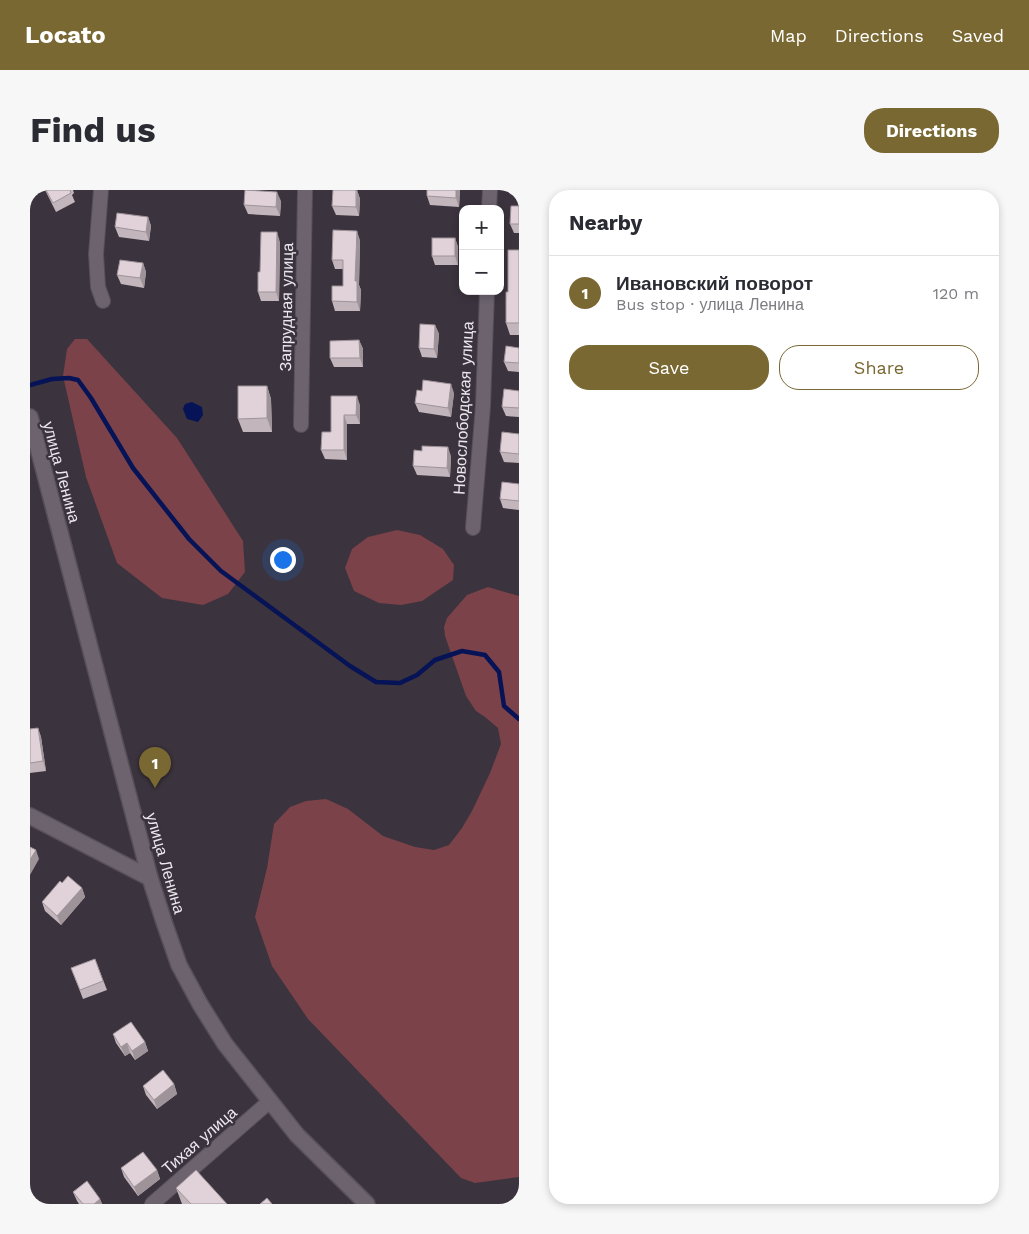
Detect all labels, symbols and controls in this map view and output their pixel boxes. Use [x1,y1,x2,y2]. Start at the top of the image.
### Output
text: Locato [25,21,106,49]
text: Map [770,25,807,46]
text: Directions [835,25,924,46]
text: Saved [952,25,1004,46]
button: Directions [864,108,999,153]
text: Find us [30,109,156,151]
map controls [459,205,504,295]
button: + [459,205,504,250]
text: Nearby [569,210,642,235]
street label: Запрудная улица [276,242,297,371]
button: − [459,250,504,295]
text: Ивановский поворот [616,272,813,295]
text: 1 [582,284,588,303]
text: 120 m [933,284,979,303]
text: Bus stop · улица Ленина [616,295,804,314]
street label: Новослободская улица [449,321,478,495]
button: Save [569,345,769,390]
button: Share [779,345,979,390]
street label: улица Ленина [39,419,84,525]
your location [270,547,296,573]
pin: 1 [139,747,171,788]
street label: улица Ленина [142,810,189,916]
street label: Тихая улица [158,1103,241,1178]

